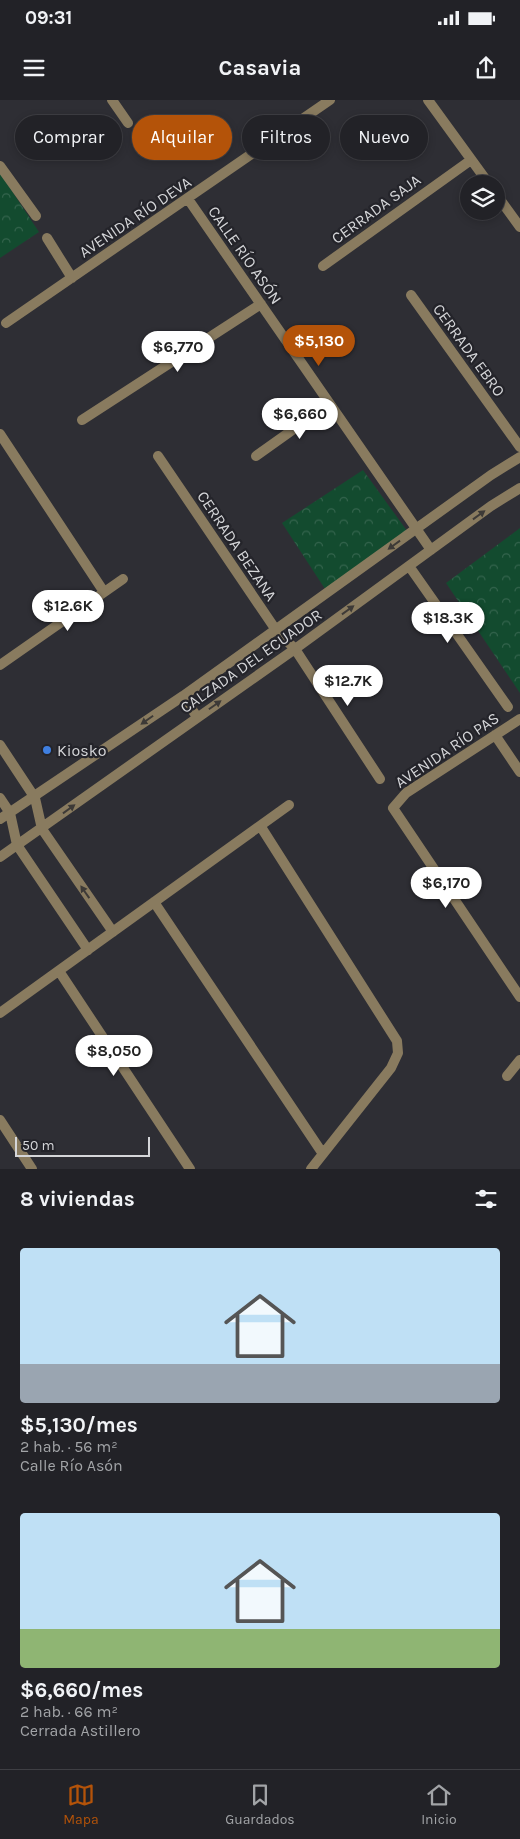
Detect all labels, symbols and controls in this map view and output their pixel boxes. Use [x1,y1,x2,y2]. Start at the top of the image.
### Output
text: 09:31 [25,7,72,29]
icon: menu [20,54,48,82]
icon: share [472,54,500,82]
text: Casavia [219,55,301,81]
chip: Comprar [15,115,122,160]
chip: Alquilar [132,115,232,160]
chip: Filtros [242,115,330,160]
chip: Nuevo [340,115,428,160]
street label: CERRADA SAJA [328,170,424,248]
street label: AVENIDA RÍO DEVA [75,172,195,262]
map controls [460,175,505,220]
button: layers [460,175,505,220]
street label: CALLE RÍO ASÓN [204,202,286,308]
street label: CERRADA EBRO [429,300,509,400]
pin: $5,130 [278,324,360,367]
pin: $6,770 [137,330,219,373]
text: $5,130 [294,331,344,350]
text: $6,770 [153,337,203,356]
pin: $6,660 [259,398,341,440]
text: $6,660 [273,404,327,423]
street label: CERRADA BEZANA [193,487,281,605]
one-way arrow [472,510,486,520]
one-way arrow [388,539,401,550]
pin: $12.6K [27,590,109,632]
text: $12.6K [43,596,93,615]
pin: $18.3K [407,602,489,644]
street label: CALZADA DEL ECUADOR [176,605,326,717]
one-way arrow [341,605,354,616]
text: $18.3K [423,608,473,627]
pin: $12.7K [307,664,389,707]
text: $12.7K [324,671,372,690]
one-way arrow [209,700,222,710]
street label: AVENIDA RÍO PAS [391,708,503,792]
one-way arrow [141,715,154,725]
place label: Kiosko [57,741,106,760]
marker: Kiosko [41,744,53,756]
one-way arrow [62,804,76,814]
pin: $6,170 [405,866,487,909]
text: $6,170 [422,873,470,892]
one-way arrow [80,885,90,898]
pin: $8,050 [73,1034,155,1077]
text: $8,050 [87,1041,141,1060]
scale bar [15,1134,150,1157]
text: 50 m [22,1137,55,1154]
icon: filters [472,1185,500,1213]
text: 8 viviendas [20,1187,135,1211]
icon: home [215,1281,305,1371]
text: $5,130/mes [20,1413,138,1437]
text: 2 hab. · 56 m² [20,1437,118,1456]
text: Calle Río Asón [20,1456,123,1475]
icon: home [215,1546,305,1636]
text: $6,660/mes [20,1678,143,1702]
text: 2 hab. · 66 m² [20,1702,118,1721]
text: Cerrada Astillero [20,1721,141,1740]
tab: Mapa [63,1781,99,1828]
tab: Guardados [225,1781,295,1828]
tab: Inicio [421,1781,457,1828]

